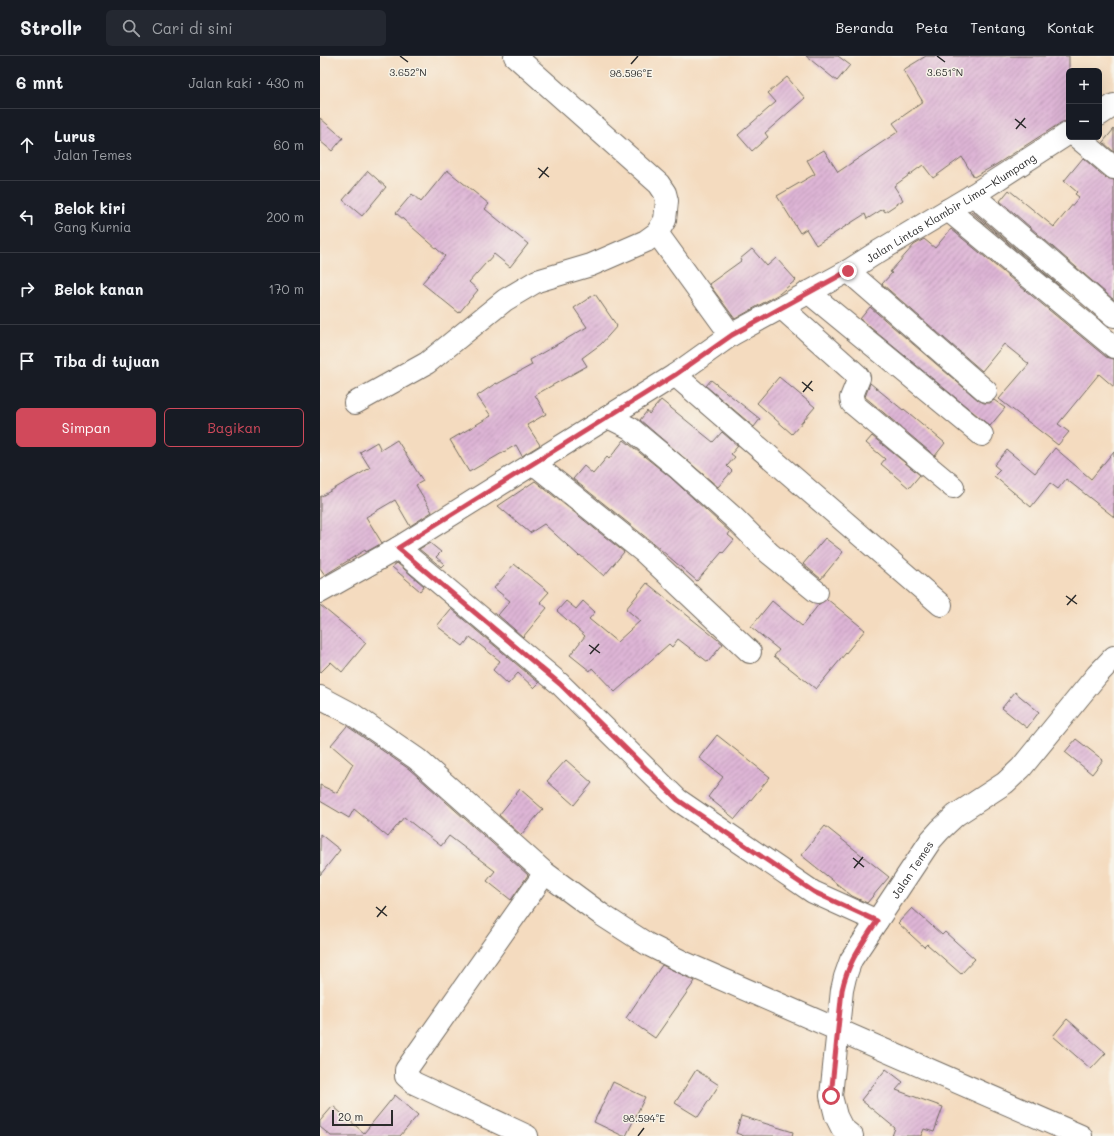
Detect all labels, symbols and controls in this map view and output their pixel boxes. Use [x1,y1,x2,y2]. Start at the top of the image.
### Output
search box [106,10,386,46]
text: Strollr [20,15,82,40]
icon: search [120,17,142,39]
text: Cari di sini [152,18,233,38]
text: Beranda [836,18,894,37]
text: Peta [916,18,948,37]
text: Tentang [970,18,1025,37]
text: Kontak [1047,18,1094,37]
text: 3.652°N [389,65,427,79]
text: 3.651°N [927,65,963,79]
text: 98.596°E [610,66,652,80]
map controls [1066,68,1102,140]
button: + [1066,68,1102,104]
text: 6 mnt [16,71,63,93]
text: Jalan kaki · 430 m [188,74,304,91]
button: − [1066,104,1102,140]
text: Lurus [54,126,95,146]
icon: ahead [16,134,38,156]
text: 60 m [274,136,304,153]
text: Jalan Temes [54,146,132,163]
street label: Jalan Lintas Klambir Lima–Klumpang [863,149,1038,265]
text: Belok kiri [54,198,126,218]
icon: left [16,206,38,228]
text: 200 m [266,208,304,225]
text: Gang Kurnia [54,218,131,235]
route end [839,262,857,280]
icon: right [16,278,38,300]
text: Belok kanan [54,279,143,299]
text: 170 m [268,280,304,297]
icon: arrive [16,350,38,372]
text: Tiba di tujuan [54,351,159,371]
button: Simpan [16,408,156,447]
button: Bagikan [164,408,304,447]
street label: Jalan Temes [887,837,936,901]
route start [822,1087,840,1105]
scale bar [332,1108,393,1127]
text: 20 m [338,1109,363,1124]
text: 98.594°E [623,1111,665,1125]

